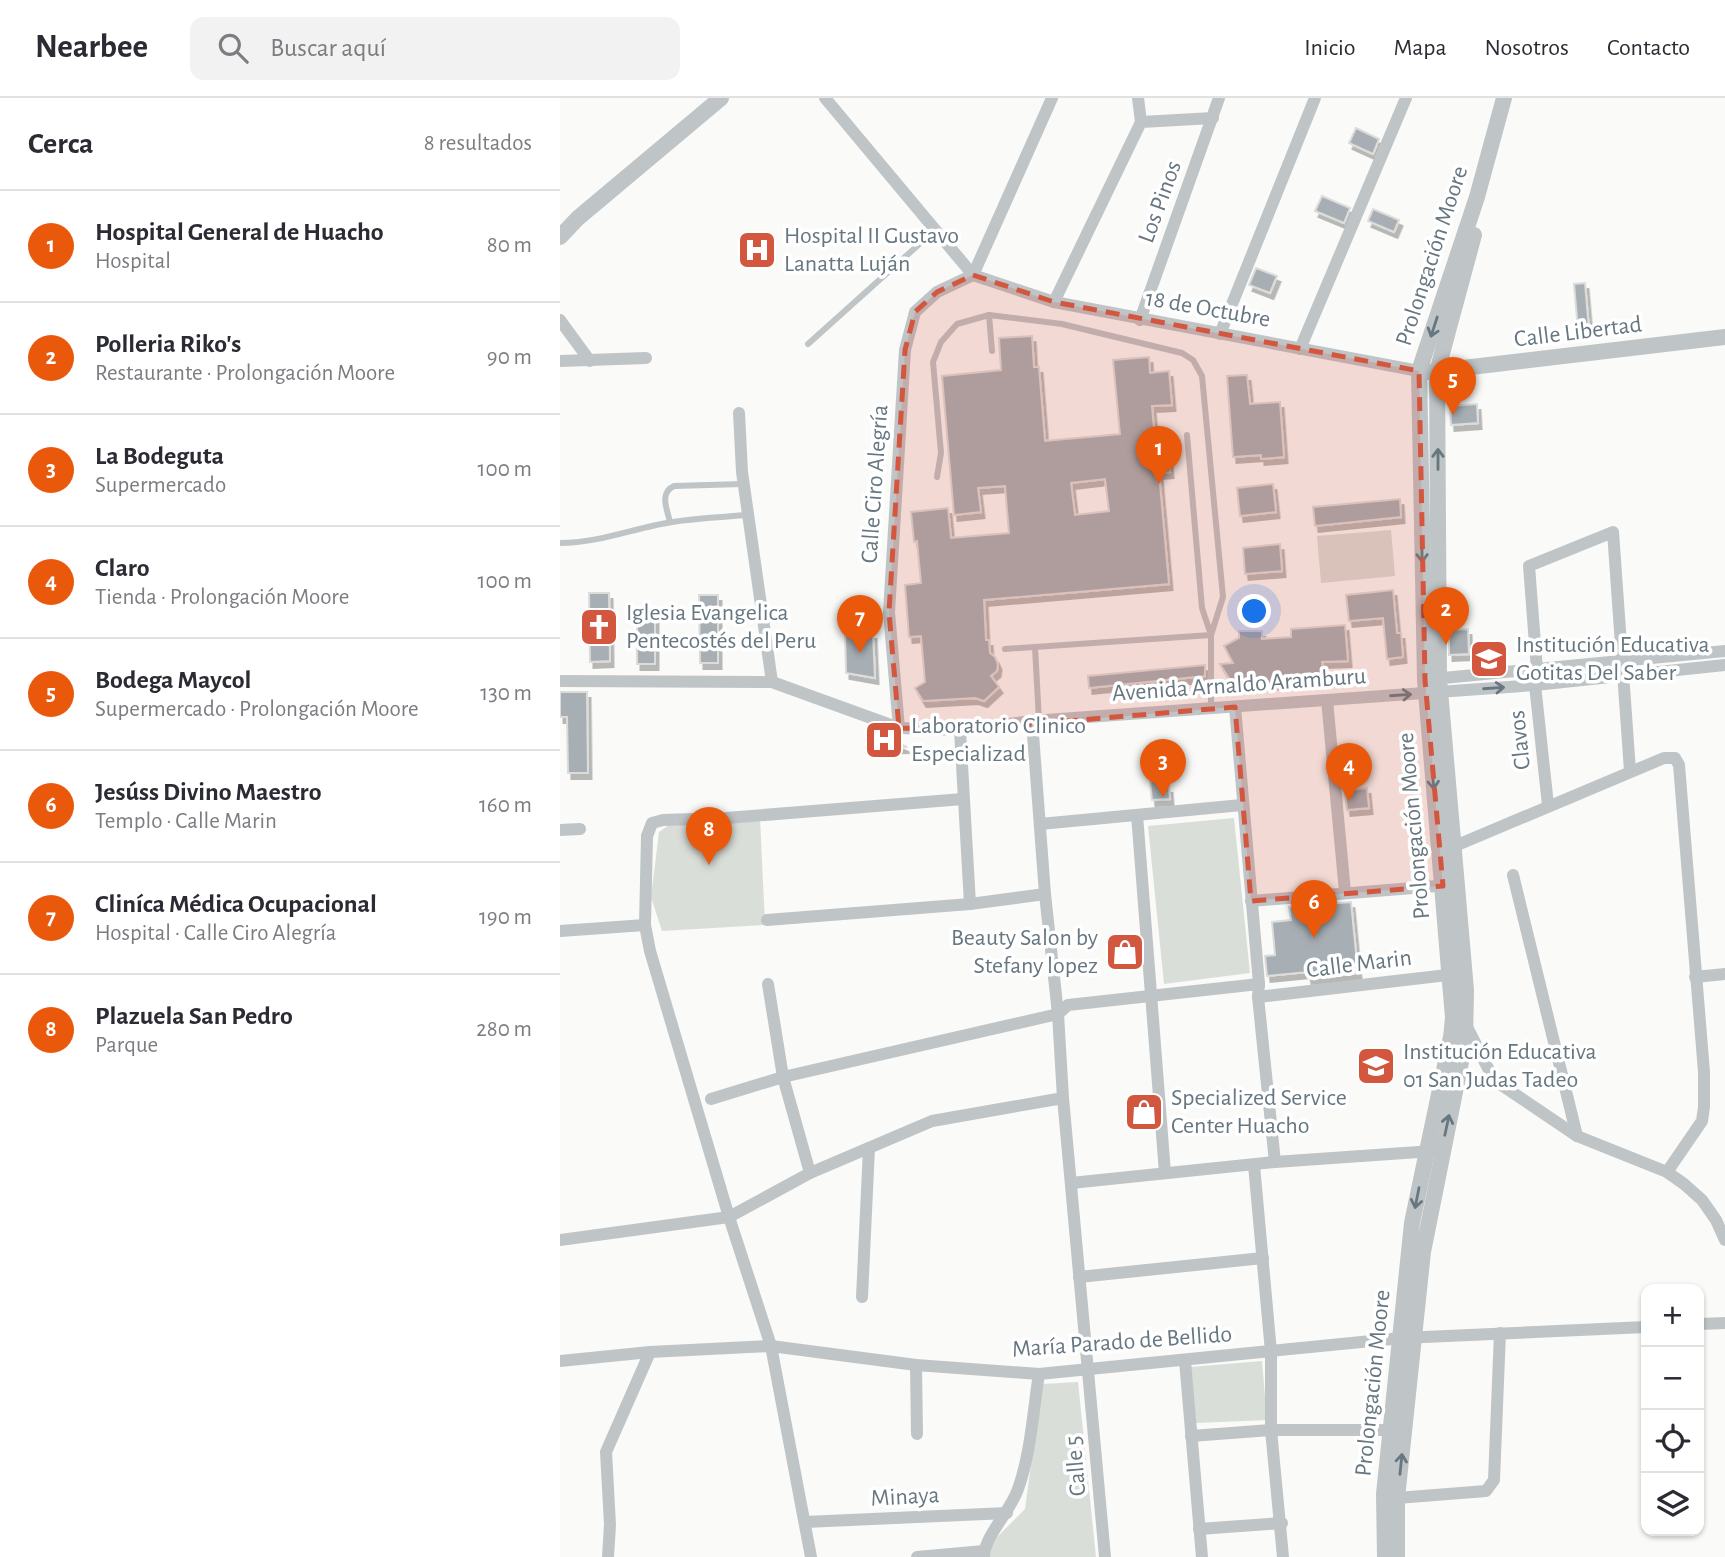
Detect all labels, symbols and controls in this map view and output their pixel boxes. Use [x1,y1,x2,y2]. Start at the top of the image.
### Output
search box [190,17,680,80]
icon: search [214,29,252,67]
text: Nearbee [35,31,148,64]
text: Buscar aquí [270,35,386,61]
text: Inicio [1304,36,1355,60]
text: Mapa [1393,36,1447,60]
text: Nosotros [1485,36,1569,60]
text: Contacto [1607,36,1690,60]
text: Cerca [28,129,93,159]
text: 8 resultados [424,132,532,155]
street label: Los Pinos [1134,158,1186,246]
street label: Prolongación Moore [1392,163,1472,349]
text: Hospital General de Huacho [95,219,384,245]
place label: Hospital II Gustavo Lanatta Luján [784,224,959,276]
hospital icon: Hospital II Gustavo Lanatta Luján [736,229,778,271]
text: 1 [47,234,55,257]
text: 80 m [487,234,532,257]
text: Hospital [95,250,171,273]
street label: 18 de Octubre [1144,286,1272,332]
street label: Calle Libertad [1513,312,1643,352]
one-way arrow [1426,316,1439,338]
text: Polleria Riko's [95,331,241,357]
text: 2 [46,346,56,369]
text: 90 m [487,346,532,369]
pin: 5 [1430,357,1476,415]
text: Restaurante · Prolongación Moore [95,362,395,385]
street label: Calle Ciro Alegría [857,404,893,564]
pin: 1 [1136,426,1182,484]
text: La Bodeguta [95,443,224,469]
one-way arrow [1431,448,1445,471]
text: 3 [46,458,56,481]
text: 100 m [478,458,532,481]
text: Supermercado [95,474,226,497]
one-way arrow [1416,541,1429,564]
text: Claro [95,555,150,581]
text: 4 [45,570,57,593]
text: 100 m [478,570,532,593]
text: Tienda · Prolongación Moore [95,586,349,609]
pin: 2 [1423,587,1469,645]
your location [1237,594,1271,628]
pin: 7 [837,595,883,653]
place label: Iglesia Evangelica Pentecostés del Peru [626,601,816,653]
church icon: Iglesia Evangelica Pentecostés del Peru [578,606,620,648]
place label: Institución Educativa Gotitas Del Saber [1516,633,1710,685]
school or university icon: Institución Educativa Gotitas Del Saber [1468,638,1510,680]
street label: Avenida Arnaldo Aramburu [1111,664,1367,706]
text: Bodega Maycol [95,667,251,693]
one-way arrow [1482,681,1505,694]
text: 5 [46,682,56,705]
text: 130 m [480,682,532,705]
one-way arrow [1389,688,1412,701]
text: Supermercado · Prolongación Moore [95,698,419,721]
street label: Clavos [1505,709,1535,771]
place label: Laboratorio Clinico Especializad [911,714,1086,766]
hospital icon: Laboratorio Clinico Especializad [863,719,905,761]
street label: Prolongación Moore [1394,732,1434,920]
pin: 3 [1140,739,1186,797]
pin: 4 [1326,743,1372,801]
one-way arrow [1427,768,1440,790]
text: Jesúss Divino Maestro [95,779,322,805]
text: 6 [45,794,57,817]
text: 160 m [479,794,532,817]
pin: 8 [686,807,732,865]
text: Templo · Calle Marin [95,810,277,833]
pin: 6 [1291,880,1337,938]
text: Cliníca Médica Ocupacional [95,891,377,917]
text: 7 [46,906,56,929]
text: 190 m [479,906,532,929]
text: Hospital · Calle Ciro Alegría [95,922,336,945]
place label: Beauty Salon by Stefany lopez [951,926,1098,978]
shop icon: Beauty Salon by Stefany lopez [1104,931,1146,973]
street label: Calle Marin [1305,946,1413,982]
text: Plazuela San Pedro [95,1003,293,1029]
text: 8 [45,1018,57,1041]
text: 280 m [476,1018,532,1041]
text: Parque [95,1034,158,1057]
place label: Institución Educativa 01 San Judas Tadeo [1403,1040,1597,1092]
school or university icon: Institución Educativa 01 San Judas Tadeo [1355,1045,1397,1087]
place label: Specialized Service Center Huacho [1171,1086,1347,1138]
shop icon: Specialized Service Center Huacho [1123,1091,1165,1133]
one-way arrow [1441,1114,1454,1137]
one-way arrow [1410,1186,1424,1209]
map controls [1641,1284,1704,1536]
button: + [1641,1284,1704,1347]
street label: Prolongación Moore [1351,1289,1395,1477]
street label: María Parado de Bellido [1011,1322,1233,1362]
button: − [1641,1347,1704,1410]
button: locate [1641,1410,1704,1473]
street label: Calle 5 [1061,1435,1091,1497]
one-way arrow [1394,1454,1407,1476]
button: layers [1641,1473,1704,1536]
street label: Minaya [870,1483,940,1511]

